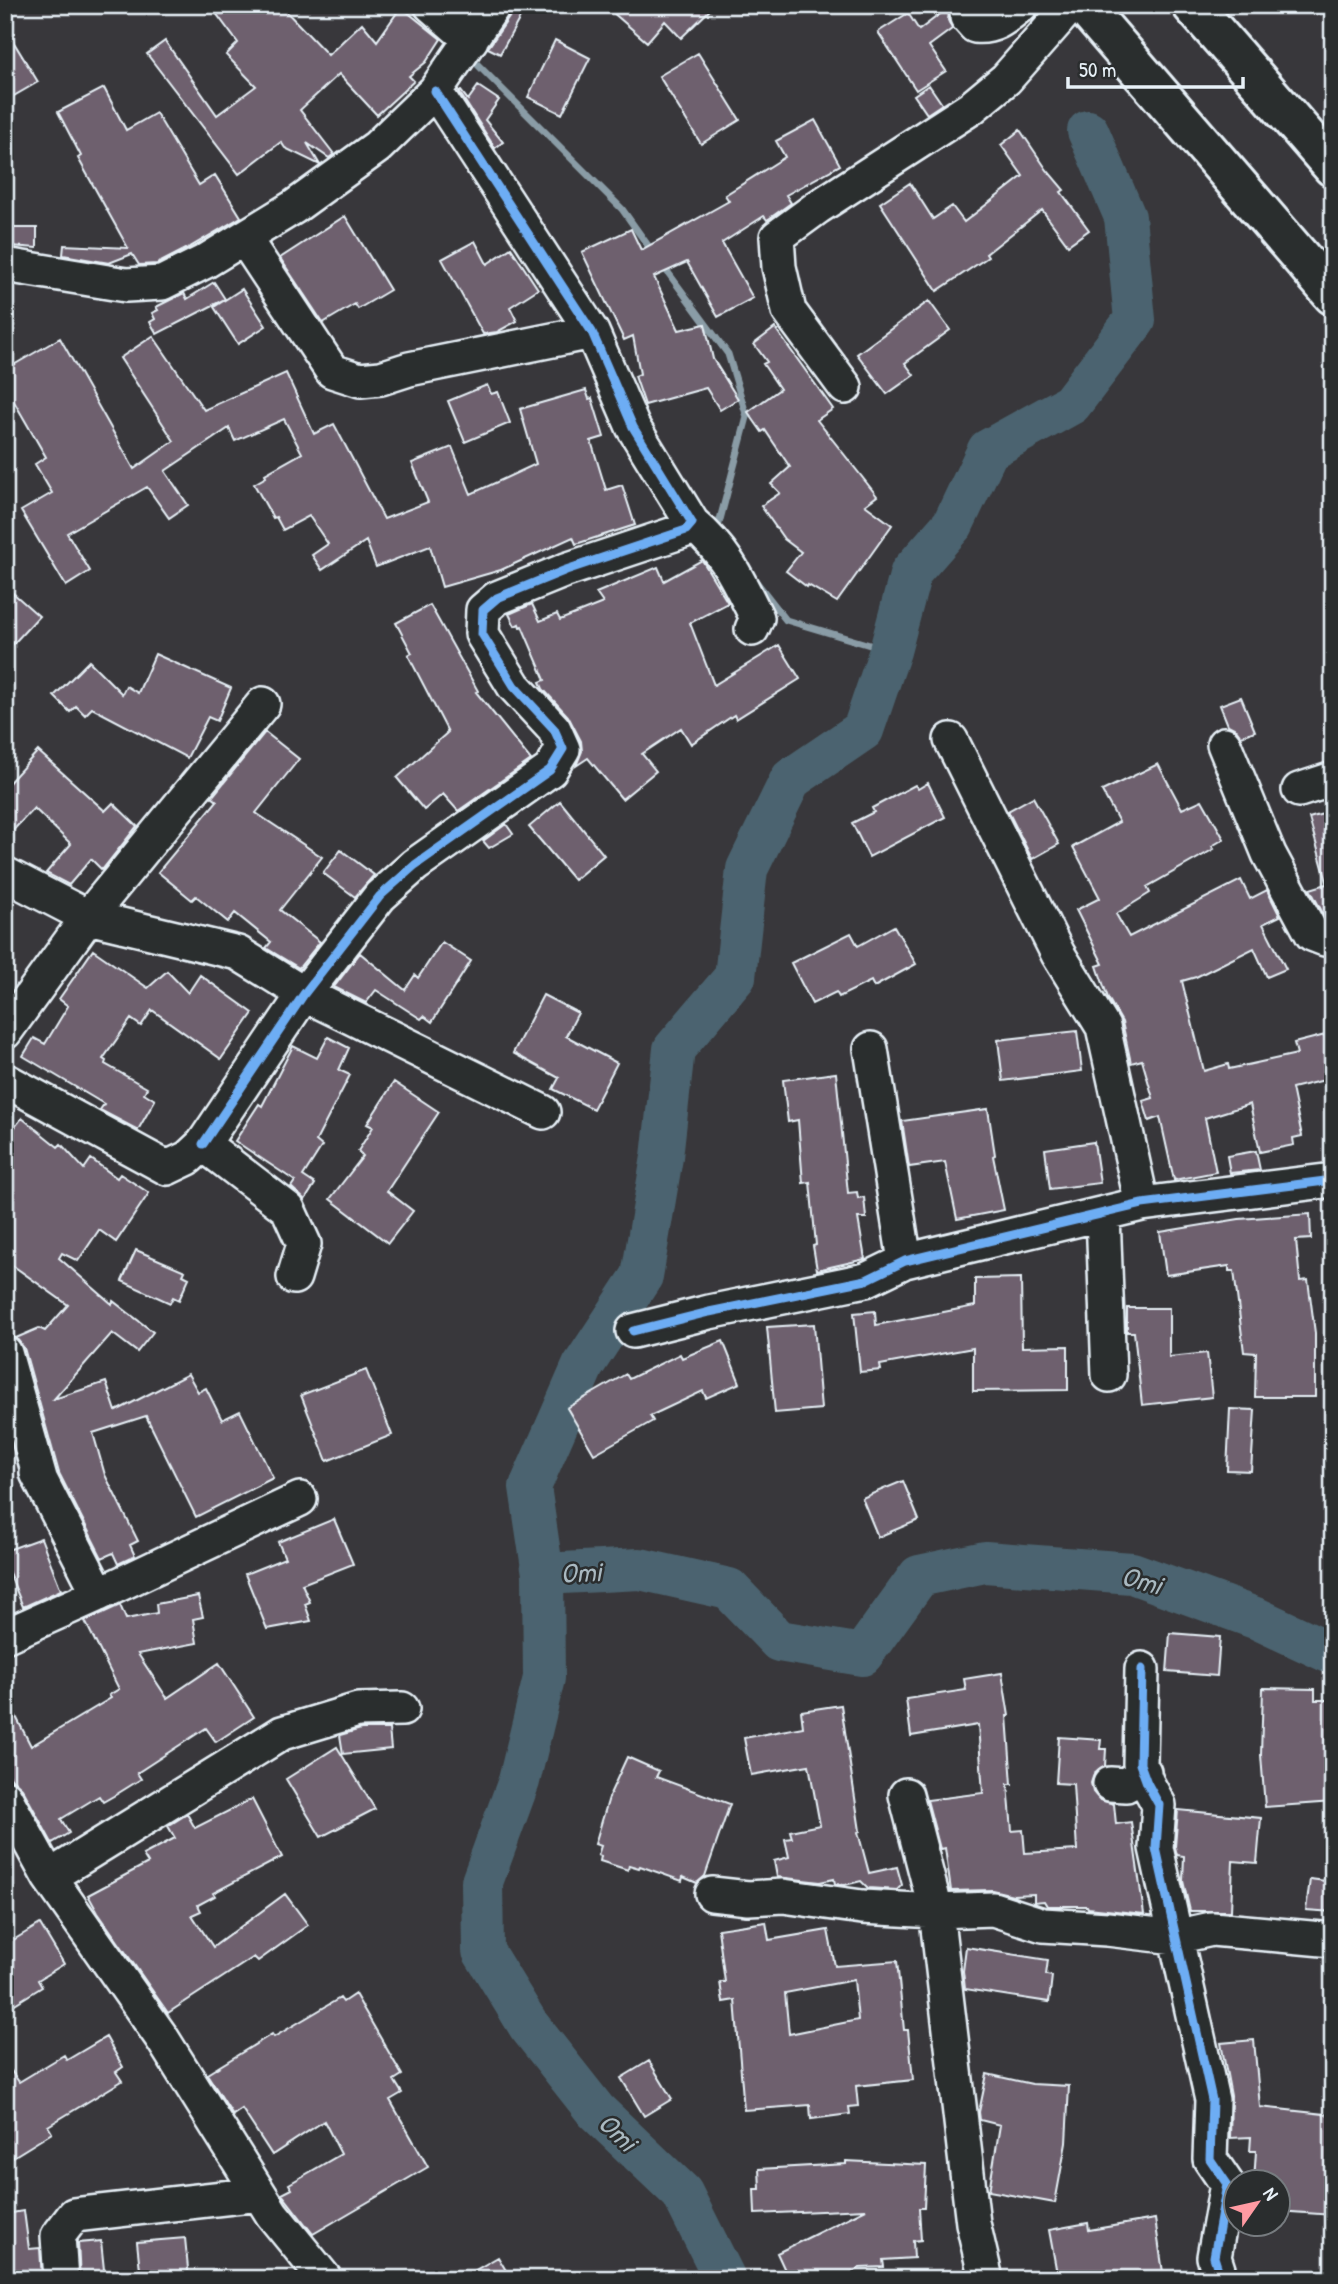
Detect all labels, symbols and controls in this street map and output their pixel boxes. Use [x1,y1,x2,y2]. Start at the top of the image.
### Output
scale bar [1068,46,1244,90]
text: 50 m [1079,55,1116,84]
water label: Omi [560,1552,605,1592]
water label: Omi [1117,1556,1169,1604]
water label: Omi [590,2104,648,2162]
north arrow [1222,2168,1292,2238]
text: N [1257,2182,1285,2205]

